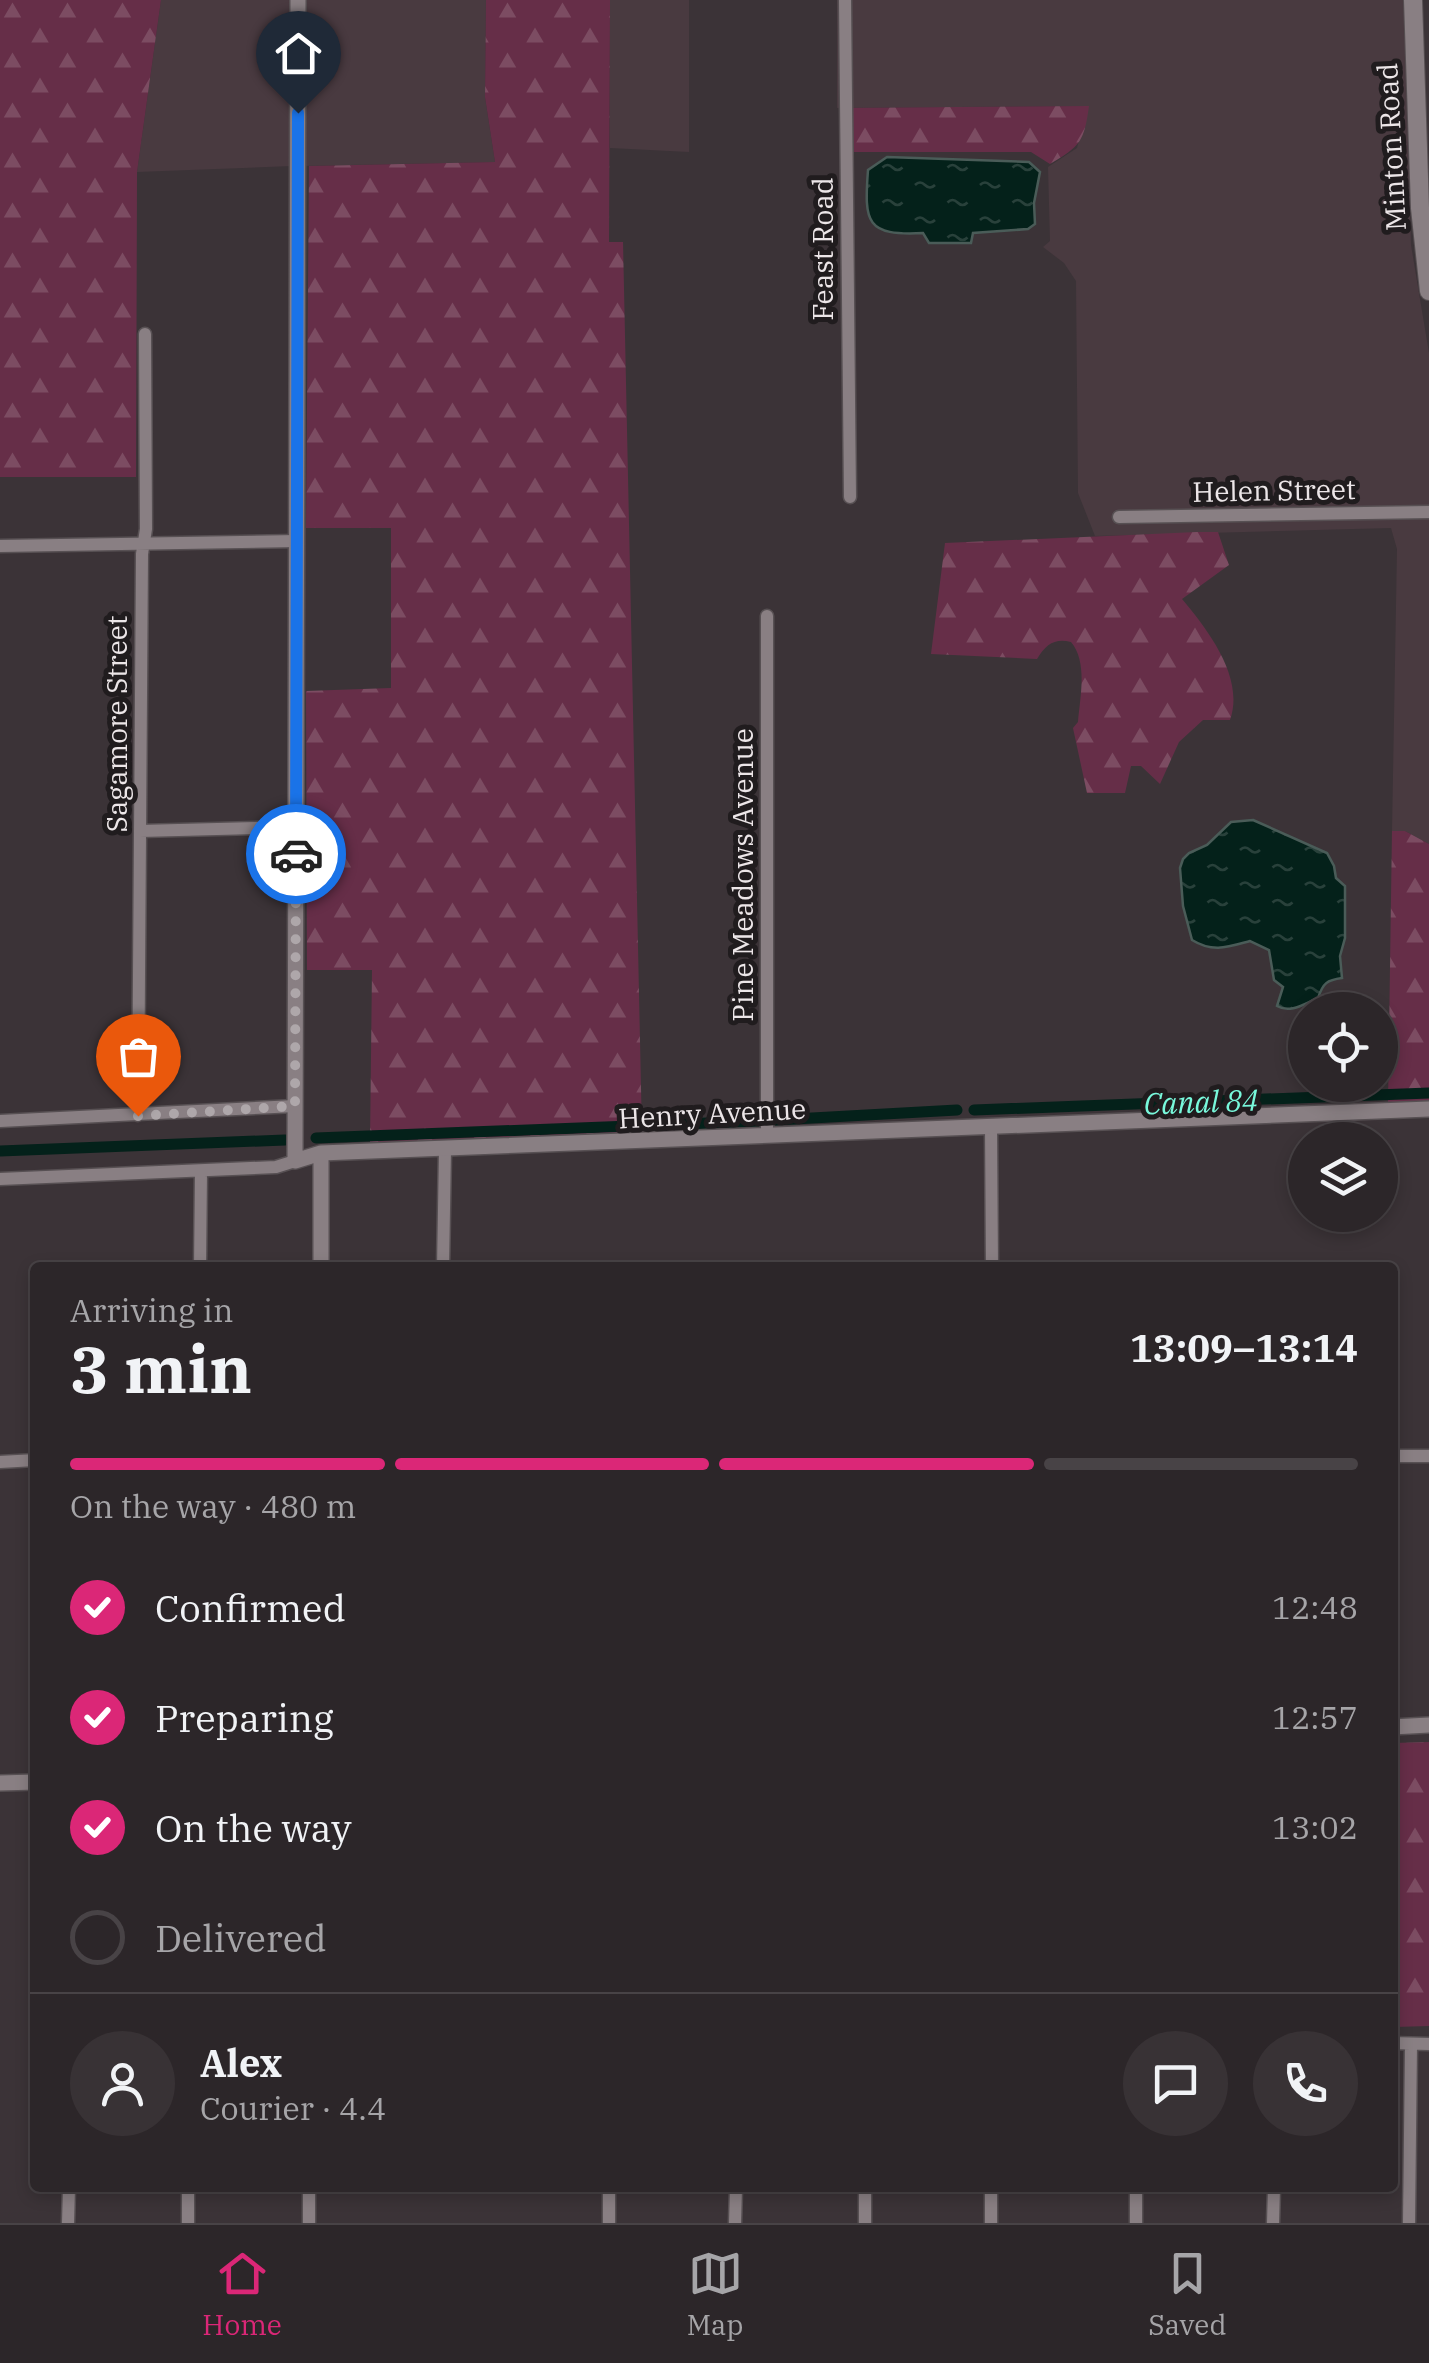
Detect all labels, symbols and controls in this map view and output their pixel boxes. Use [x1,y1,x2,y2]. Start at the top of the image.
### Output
pin [256,11,341,114]
icon: home [271,26,326,81]
street label: Minton Road [1368,62,1414,232]
street label: Feast Road [804,177,841,321]
street label: Helen Street [1192,470,1356,510]
street label: Sagamore Street [98,615,135,833]
street label: Pine Meadows Avenue [724,728,761,1022]
courier [246,804,346,904]
icon: car [269,827,324,882]
map controls [1288,992,1398,1232]
button: locate [1288,992,1398,1102]
pin [96,1014,181,1117]
icon: bag [111,1029,166,1084]
water label: Canal 84 [1143,1080,1259,1122]
street label: Henry Avenue [617,1090,807,1136]
button: layers [1288,1122,1398,1232]
text: Arriving in [70,1289,233,1331]
text: 13:09–13:14 [1130,1323,1358,1372]
text: 3 min [70,1326,252,1411]
text: On the way · 480 m [70,1485,356,1527]
icon: check [70,1580,125,1635]
text: Confirmed [155,1583,346,1632]
text: 12:48 [1272,1586,1358,1628]
icon: check [70,1690,125,1745]
text: Preparing [155,1693,334,1742]
text: 12:57 [1272,1696,1358,1738]
icon: check [70,1800,125,1855]
text: On the way [155,1803,352,1852]
text: 13:02 [1272,1806,1358,1848]
text: Delivered [155,1913,327,1962]
button: person [70,2031,175,2136]
button: chat [1123,2031,1228,2136]
button: phone [1253,2031,1358,2136]
text: Alex [200,2038,282,2087]
text: Courier · 4.4 [200,2087,386,2129]
tab: Home [202,2246,282,2343]
tab: Map [687,2246,744,2343]
tab: Saved [1148,2246,1227,2343]

